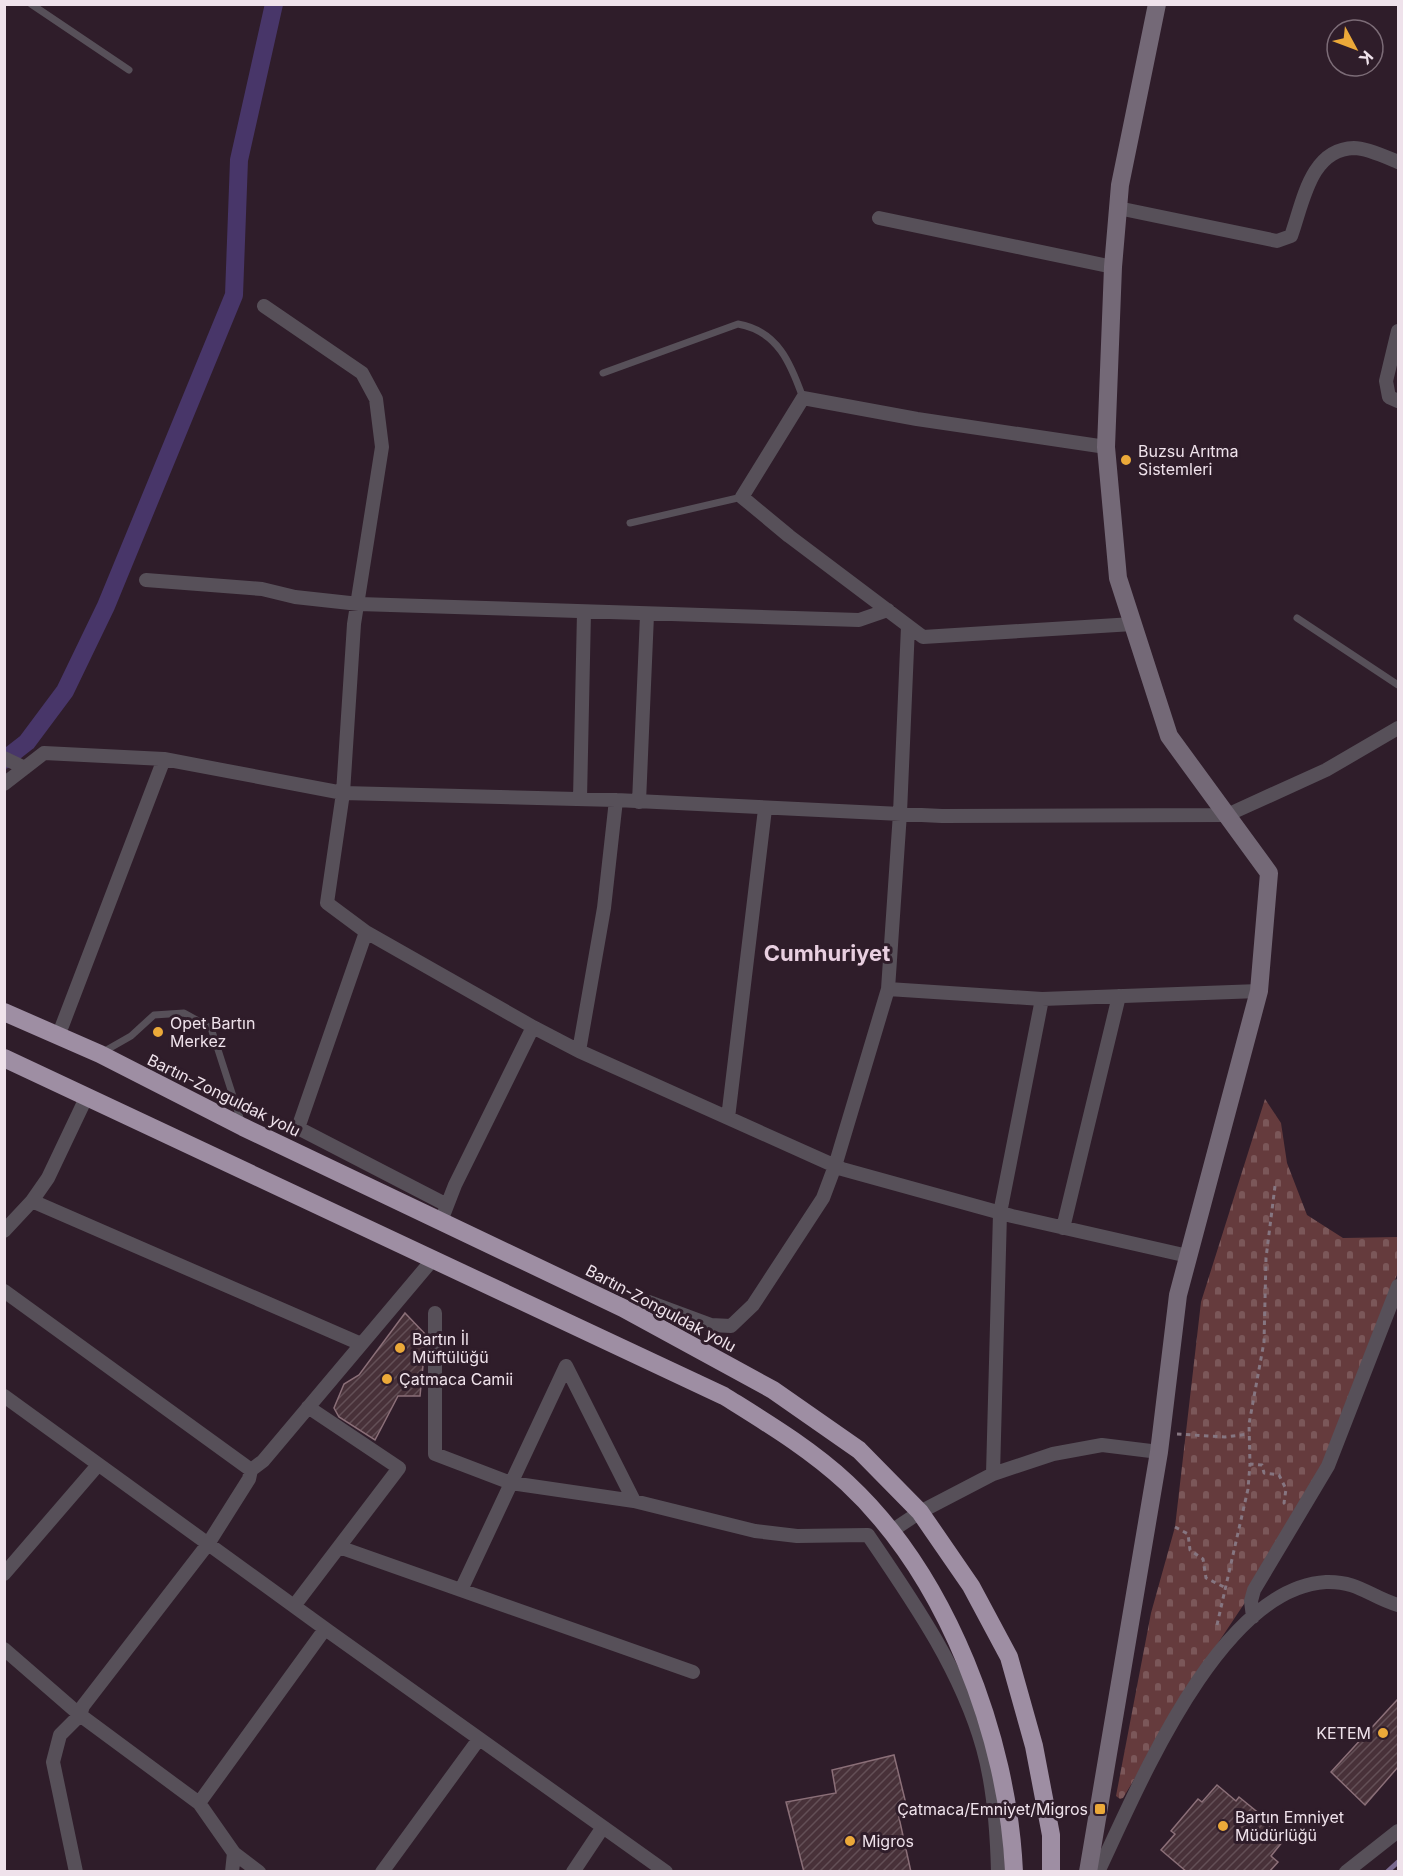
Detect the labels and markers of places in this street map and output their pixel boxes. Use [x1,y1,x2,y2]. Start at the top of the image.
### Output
place label: Buzsu Arıtma Sistemleri [1138,441,1239,479]
marker: Buzsu Arıtma Sistemleri [1119,453,1133,467]
place label: Opet Bartın Merkez [170,1013,255,1051]
marker: Opet Bartın Merkez [151,1025,165,1039]
place label: Bartın İl Müftülüğü [412,1329,489,1367]
marker: Bartın İl Müftülüğü [393,1341,407,1355]
place label: Çatmaca Camii [399,1369,513,1389]
marker: Çatmaca Camii [380,1372,394,1386]
place label: KETEM [1316,1723,1371,1743]
marker: KETEM [1376,1726,1390,1740]
place label: Çatmaca/Emniyet/Migros [897,1799,1088,1819]
marker: Çatmaca/Emniyet/Migros [1093,1802,1107,1816]
place label: Bartın Emniyet Müdürlüğü [1235,1807,1344,1845]
marker: Bartın Emniyet Müdürlüğü [1216,1819,1230,1833]
place label: Migros [862,1831,914,1851]
marker: Migros [843,1834,857,1848]

